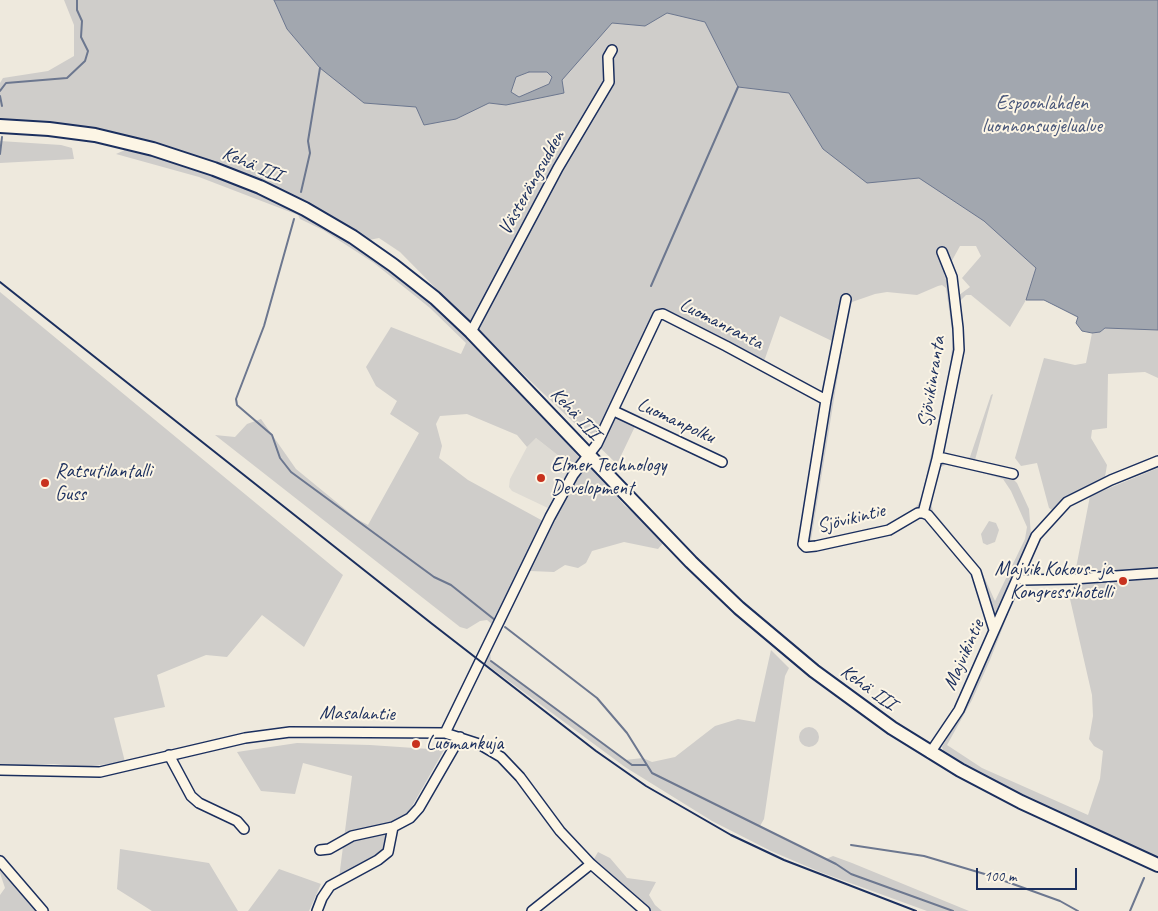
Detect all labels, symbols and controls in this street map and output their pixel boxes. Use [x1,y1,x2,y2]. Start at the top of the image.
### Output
park label: Espoonlahden luonnonsuojelualue [982,92,1102,139]
street label: Västerängsudden [493,126,571,240]
street label: Kehä III [218,142,286,188]
street label: Luomanranta [675,293,767,355]
street label: Sjövikinranta [913,335,951,429]
street label: Kehä III [545,383,605,445]
street label: Luomanpolku [633,393,719,449]
place label: Elmer Technology Development [551,454,666,501]
place label: Ratsutilantalli Guss [55,460,152,507]
marker: Elmer Technology Development [535,472,547,484]
marker: Ratsutilantalli Guss [39,477,51,489]
street label: Sjövikintie [815,499,887,539]
place label: Majvik Kokous- ja Kongressihotelli [995,558,1113,605]
marker: Majvik Kokous- ja Kongressihotelli [1117,575,1129,587]
street label: Majvikintie [938,616,990,694]
street label: Kehä III [835,660,901,716]
street label: Masalantie [319,701,395,727]
place label: Luomankuja [426,732,503,756]
marker: Luomankuja [410,738,422,750]
scale bar [978,858,1079,890]
text: 100 m [984,867,1016,886]

